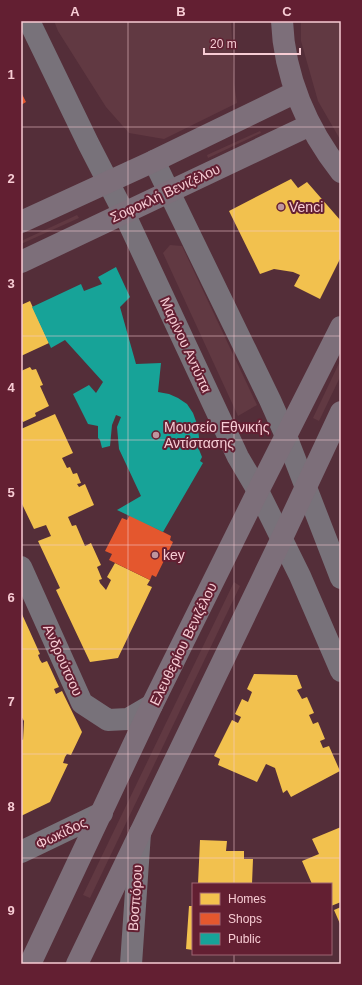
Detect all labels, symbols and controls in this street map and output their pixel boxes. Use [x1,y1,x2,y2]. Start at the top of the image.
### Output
text: A [70,4,80,19]
text: B [176,4,186,19]
text: C [282,4,292,19]
scale bar [204,30,300,56]
text: 20 m [210,37,237,51]
text: 1 [7,67,15,82]
street label: Σοφοκλή Βενιζέλου [108,161,222,225]
text: 2 [7,171,15,186]
place label: Venci [289,199,323,215]
marker: Venci [276,202,286,212]
text: 3 [7,276,15,291]
street label: Μαρίνου Αντύπα [157,295,215,395]
text: 4 [7,380,15,395]
place label: Μουσείο Εθνικής Αντίστασης [164,419,270,451]
marker: Μουσείο Εθνικής Αντίστασης [151,430,161,440]
text: 5 [7,485,15,500]
place label: key [163,547,185,563]
marker: key [150,550,160,560]
street label: Ελευθερίου Βενιζέλου [146,580,220,708]
text: 6 [7,590,15,605]
street label: Ανδρούτσου [40,622,86,698]
text: 7 [7,694,15,709]
text: 8 [7,799,15,814]
street label: Φωκίδος [33,814,89,852]
street label: Βοσπόρου [125,864,145,932]
legend [192,883,332,955]
text: Homes [228,892,266,906]
text: 9 [7,903,15,918]
text: Shops [228,912,262,926]
text: Public [228,932,261,946]

